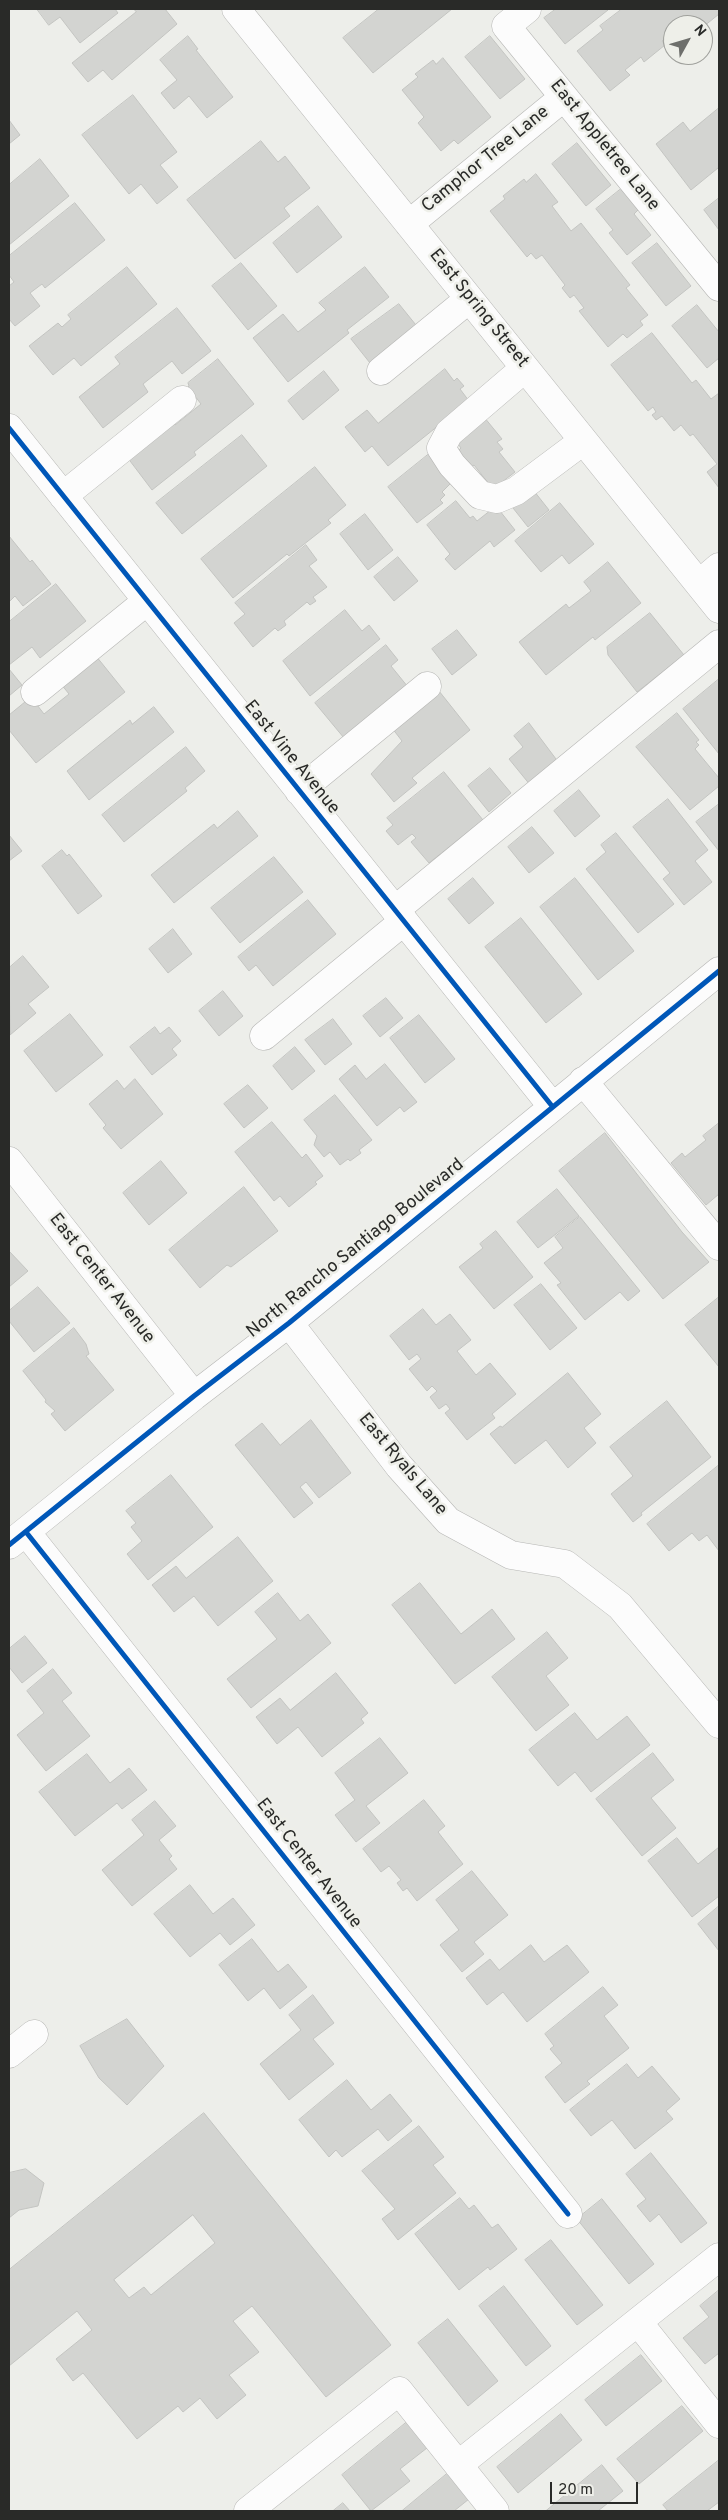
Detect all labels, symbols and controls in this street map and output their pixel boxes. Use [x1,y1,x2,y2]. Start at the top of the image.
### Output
north arrow [663,15,713,65]
text: N [689,22,709,40]
street label: East Appletree Lane [544,76,664,216]
street label: Camphor Tree Lane [418,102,554,218]
street label: East Spring Street [424,245,532,373]
street label: East Vine Avenue [238,697,344,819]
street label: North Rancho Santiago Boulevard [243,1155,469,1343]
street label: East Center Avenue [44,1210,158,1348]
street label: East Ryals Lane [353,1409,451,1521]
street label: East Center Avenue [251,1795,365,1933]
scale bar [553,2472,640,2504]
text: 20 m [558,2481,593,2500]

